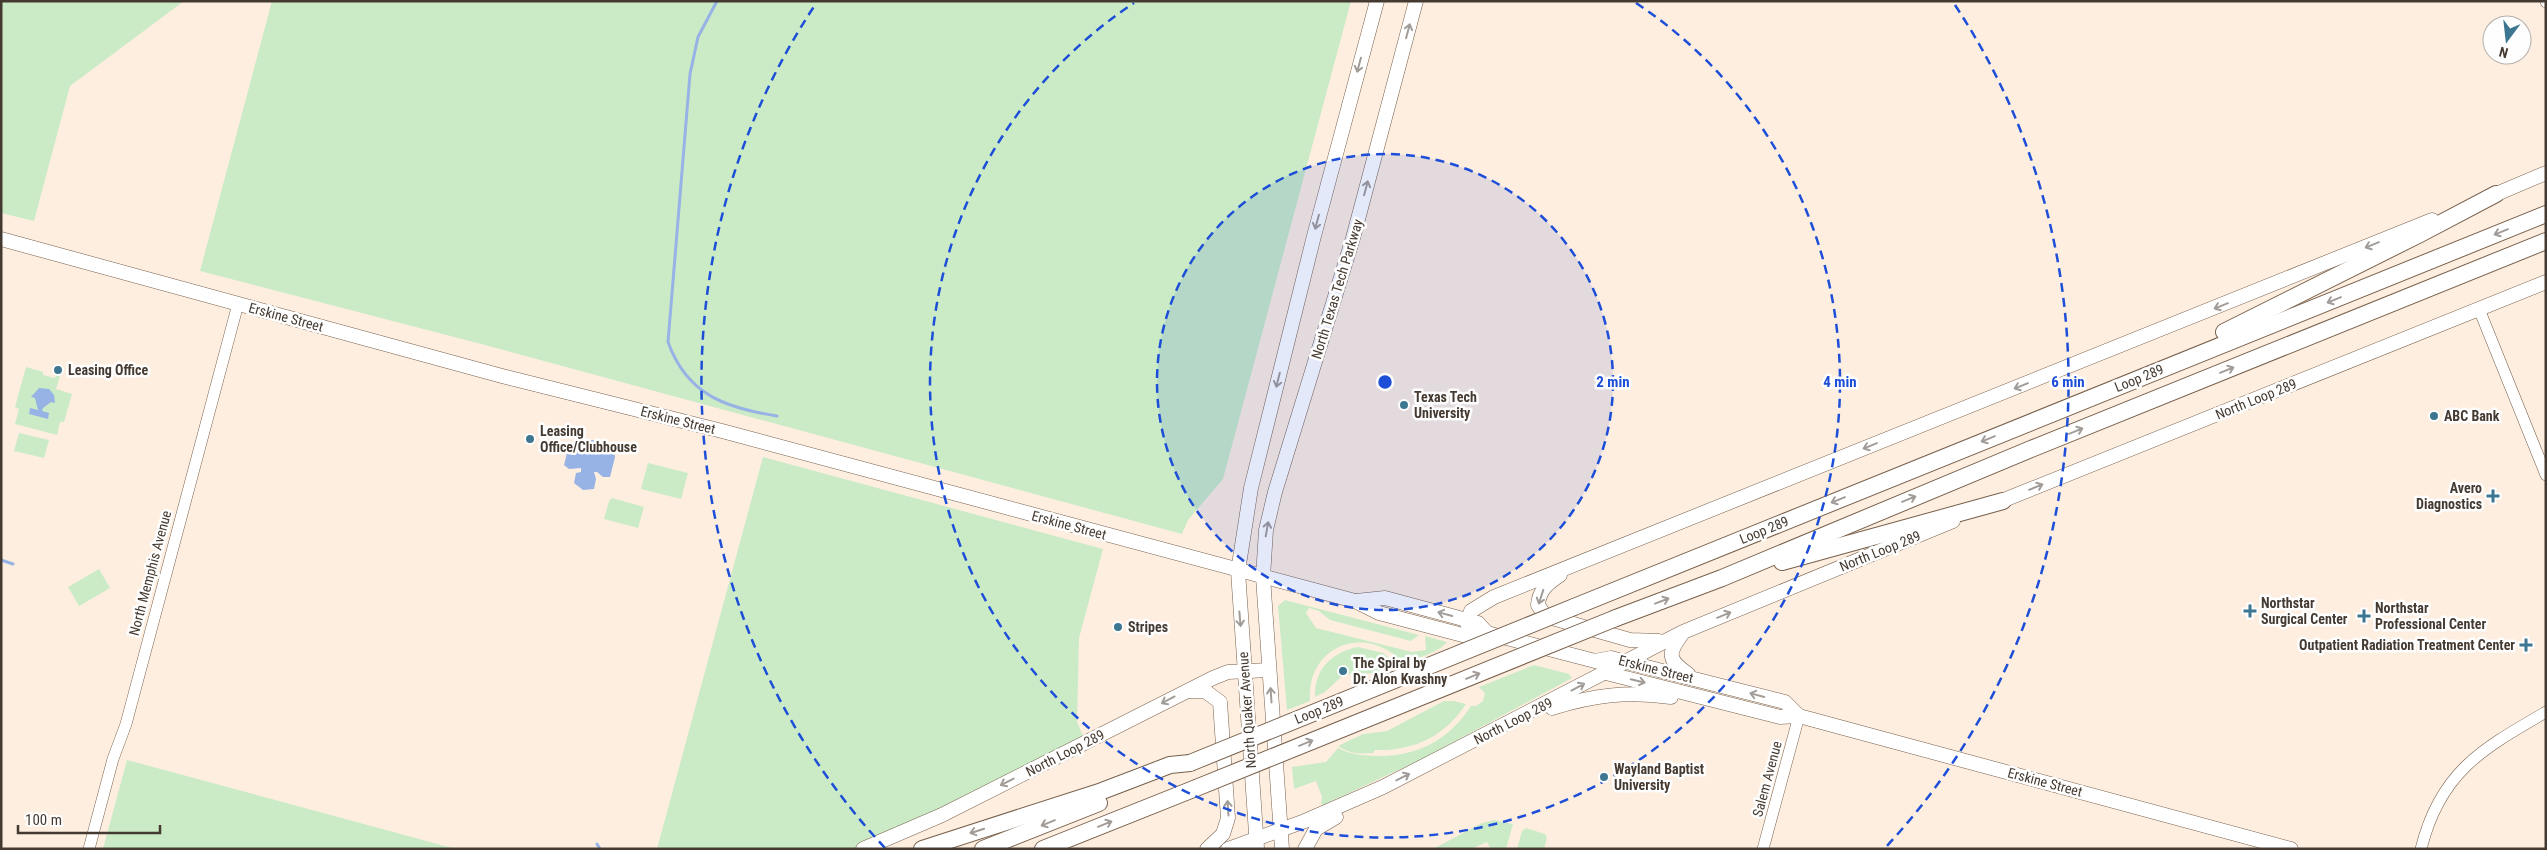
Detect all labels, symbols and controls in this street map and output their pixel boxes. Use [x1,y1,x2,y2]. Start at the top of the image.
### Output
north arrow [2482,15,2532,65]
one-way arrow [1404,23,1413,39]
text: N [2497,44,2510,61]
one-way arrow [1354,57,1364,73]
one-way arrow [1362,180,1371,196]
one-way arrow [1312,214,1322,230]
street label: North Texas Tech Parkway [1308,217,1366,361]
one-way arrow [2493,228,2509,237]
one-way arrow [2364,242,2379,251]
one-way arrow [2327,296,2342,305]
street label: Erskine Street [247,299,325,335]
one-way arrow [2214,301,2229,311]
street label: Loop 289 [2112,361,2166,395]
place label: Leasing Office [68,362,148,378]
marker: Leasing Office [52,364,64,376]
one-way arrow [2218,365,2234,374]
one-way arrow [1273,371,1282,387]
centre of rings [1376,373,1394,391]
text: 2 min [1596,373,1630,391]
text: 4 min [1823,373,1857,391]
text: 6 min [2051,373,2085,391]
street label: North Loop 289 [2213,375,2299,423]
one-way arrow [2014,381,2029,391]
place label: Texas Tech University [1414,389,1477,421]
marker: Texas Tech University [1398,399,1410,411]
street label: Erskine Street [639,403,717,437]
place label: ABC Bank [2444,408,2500,424]
marker: ABC Bank [2428,410,2440,422]
place label: Leasing Office/Clubhouse [540,423,637,455]
one-way arrow [2068,425,2083,435]
marker: Leasing Office/Clubhouse [524,433,536,445]
one-way arrow [1981,435,1996,444]
one-way arrow [1863,442,1878,451]
place label: Avero Diagnostics [2416,480,2482,512]
one-way arrow [2028,482,2043,491]
marker: Avero Diagnostics [2486,489,2500,503]
one-way arrow [1901,494,1916,503]
one-way arrow [1831,496,1846,506]
street label: Erskine Street [1030,507,1108,543]
street label: North Memphis Avenue [126,508,175,637]
street label: Loop 289 [1737,513,1791,547]
one-way arrow [1263,521,1273,537]
street label: North Loop 289 [1837,527,1923,575]
one-way arrow [1535,588,1545,604]
place label: Northstar Surgical Center [2261,595,2348,627]
one-way arrow [1654,596,1669,605]
place label: Northstar Professional Center [2375,600,2486,632]
marker: Northstar Surgical Center [2243,604,2257,618]
one-way arrow [1437,608,1453,618]
marker: Northstar Professional Center [2357,609,2371,623]
one-way arrow [1716,610,1731,619]
one-way arrow [1236,611,1245,627]
place label: Stripes [1128,619,1168,635]
marker: Stripes [1112,621,1124,633]
place label: Outpatient Radiation Treatment Center [2299,637,2515,653]
marker: Outpatient Radiation Treatment Center [2519,638,2533,652]
street label: North Quaker Avenue [1235,651,1259,769]
street label: Erskine Street [1617,652,1695,686]
place label: The Spiral by Dr. Alon Kvashny [1353,655,1448,687]
marker: The Spiral by Dr. Alon Kvashny [1337,665,1349,677]
one-way arrow [1465,671,1480,680]
one-way arrow [1629,676,1645,686]
one-way arrow [1571,682,1586,692]
one-way arrow [1266,687,1275,703]
one-way arrow [1749,690,1765,699]
street label: Loop 289 [1292,693,1346,727]
street label: North Loop 289 [1471,694,1555,748]
one-way arrow [1161,696,1176,706]
street label: North Loop 289 [1023,726,1107,780]
one-way arrow [1298,738,1313,748]
street label: Salem Avenue [1749,739,1785,819]
place label: Wayland Baptist University [1614,761,1704,793]
street label: Erskine Street [2006,764,2084,800]
marker: Wayland Baptist University [1598,771,1610,783]
one-way arrow [1395,772,1410,782]
one-way arrow [1000,777,1015,787]
one-way arrow [1223,800,1232,816]
scale bar [18,802,160,834]
text: 100 m [25,811,62,829]
one-way arrow [1041,819,1056,828]
one-way arrow [1097,819,1112,828]
one-way arrow [970,827,986,836]

